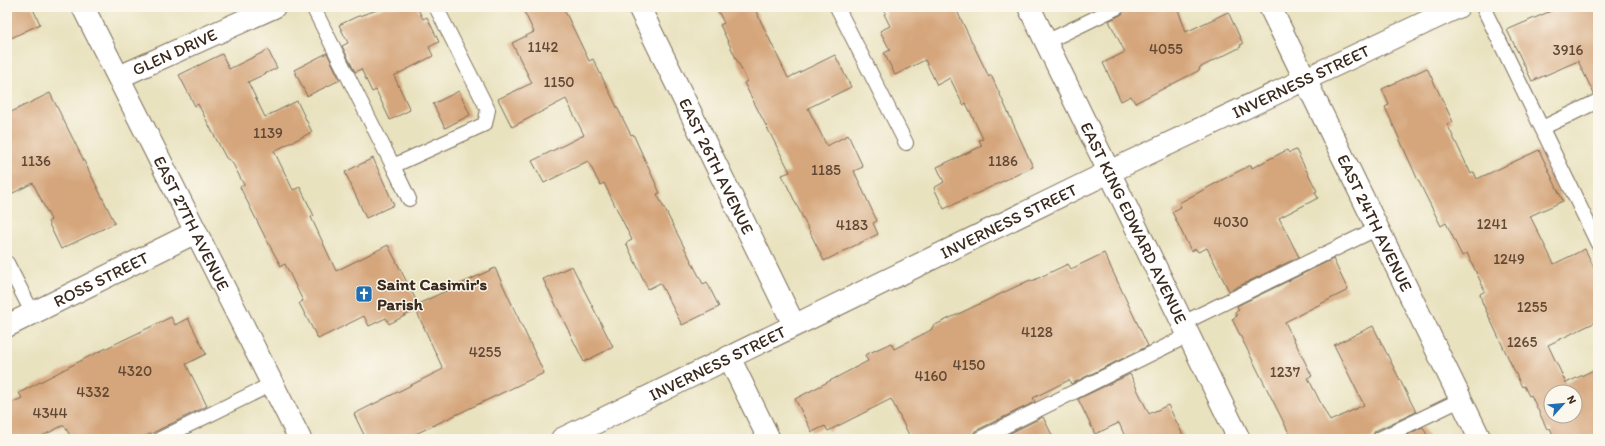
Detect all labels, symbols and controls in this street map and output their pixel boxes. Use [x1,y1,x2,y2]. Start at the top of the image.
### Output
street label: GLEN DRIVE [129,24,220,80]
house number: 1142 [528,38,559,56]
house number: 4055 [1149,40,1183,58]
street label: INVERNESS STREET [1229,40,1373,122]
house number: 3916 [1553,41,1584,59]
house number: 1150 [543,73,575,91]
street label: EAST 26TH AVENUE [675,95,758,237]
street label: EAST KING EDWARD AVENUE [1076,119,1191,327]
house number: 1139 [253,124,283,142]
street label: EAST 24TH AVENUE [1333,151,1417,295]
house number: 1136 [21,152,51,170]
street label: EAST 27TH AVENUE [149,152,234,294]
house number: 1186 [988,152,1018,170]
house number: 1185 [811,161,841,179]
street label: INVERNESS STREET [937,179,1081,263]
house number: 4030 [1213,213,1249,231]
house number: 1241 [1477,215,1507,233]
house number: 4183 [836,216,868,234]
street label: ROSS STREET [50,247,152,311]
house number: 1249 [1493,250,1525,268]
place label: Saint Casimir's Parish [377,274,488,314]
church icon: Saint Casimir's Parish [354,284,374,304]
house number: 1255 [1517,298,1547,316]
street label: INVERNESS STREET [646,321,790,405]
house number: 4128 [1021,323,1053,341]
house number: 1265 [1507,333,1537,351]
house number: 4255 [469,343,501,361]
house number: 4150 [952,356,986,374]
house number: 4320 [118,362,152,380]
house number: 1237 [1270,363,1301,381]
house number: 4160 [914,367,948,385]
house number: 4332 [76,383,110,401]
north arrow [1543,384,1583,424]
text: N [1564,393,1579,406]
house number: 4344 [32,404,68,422]

